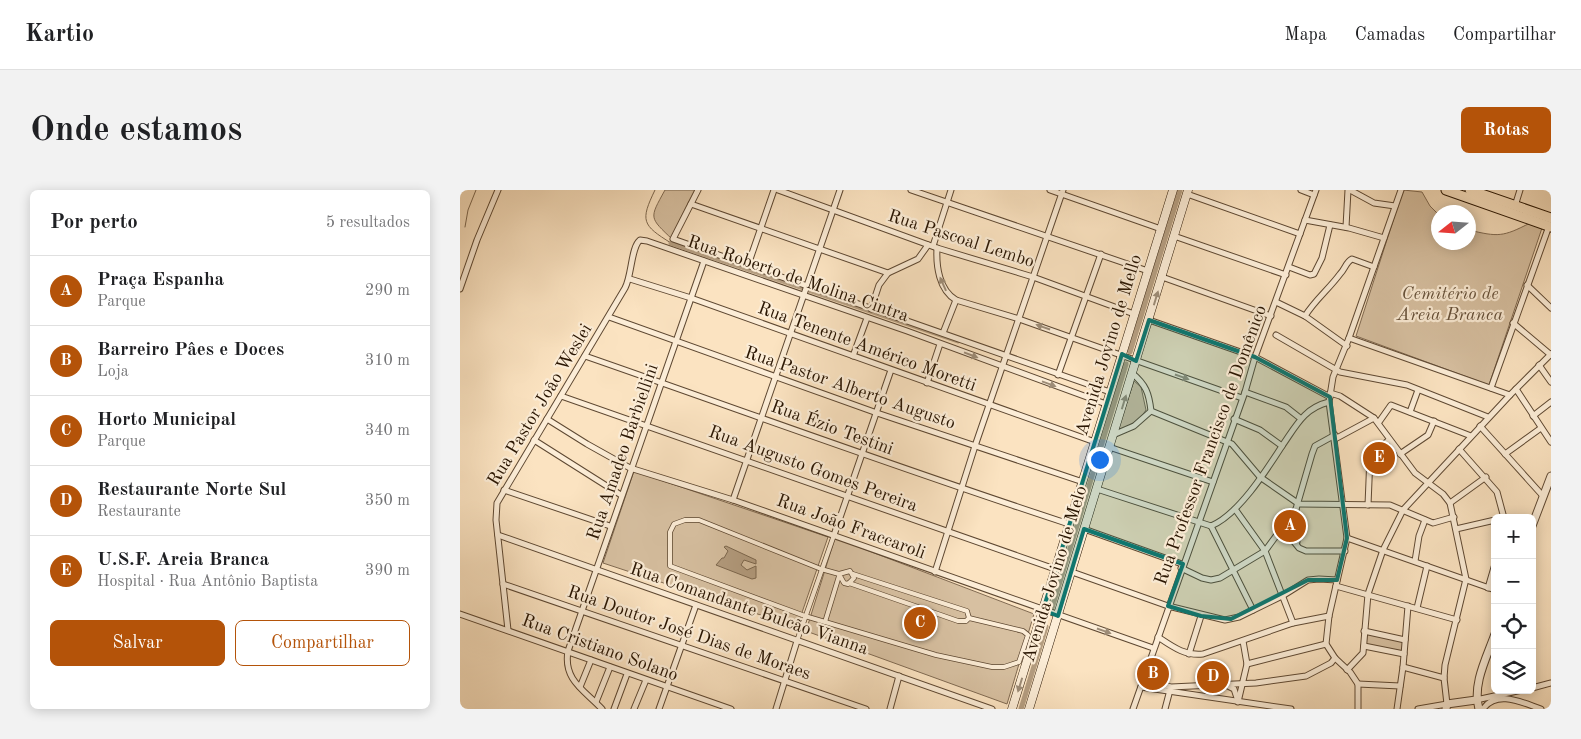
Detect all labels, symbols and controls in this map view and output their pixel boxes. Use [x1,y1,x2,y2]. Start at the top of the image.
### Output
text: Kartio [25,23,94,47]
text: Mapa [1285,26,1327,44]
text: Camadas [1355,26,1425,44]
text: Compartilhar [1453,26,1556,44]
button: Rotas [1461,107,1551,153]
text: Onde estamos [30,113,242,148]
north arrow [1431,205,1476,250]
street label: Rua Pascoal Lembo [885,207,1037,271]
text: Por perto [50,212,138,233]
text: 5 resultados [326,215,410,231]
street label: Rua Roberto de Molina Cintra [685,233,911,325]
street label: Avenida Jovino de Mello [1073,252,1145,438]
text: Praça Espanha [97,271,224,290]
one-way arrow [939,277,947,291]
text: A [60,283,72,299]
text: 290 m [365,283,410,299]
park label: Cemitério de Areia Branca [1396,285,1504,324]
one-way arrow [1152,290,1160,305]
text: Parque [97,294,146,310]
street label: Rua Tenente Américo Moretti [755,299,979,395]
street label: Rua Professor Francisco de Domênico [1152,303,1270,587]
street label: Rua Pastor João Weslei [485,321,596,489]
one-way arrow [1035,323,1050,330]
text: Barreiro Pâes e Doces [97,341,284,360]
street label: Rua Pastor Alberto Augusto [742,343,958,433]
one-way arrow [964,352,978,360]
text: B [60,353,72,369]
text: 310 m [365,353,410,369]
street label: Rua Amadeo Barbiellini [584,361,662,543]
text: Loja [97,364,129,380]
one-way arrow [1175,373,1190,381]
one-way arrow [1041,380,1056,388]
street label: Rua Ézio Testini [768,394,897,459]
one-way arrow [1120,394,1128,409]
text: Horto Municipal [97,411,236,430]
text: C [61,423,71,439]
text: 340 m [365,423,410,439]
street label: Rua Augusto Gomes Pereira [706,423,920,515]
text: Parque [97,434,146,450]
pin: E [1363,439,1395,477]
your location [1087,447,1113,473]
text: Restaurante Norte Sul [97,481,286,500]
street label: Avenida Jovino de Melo [1020,484,1090,664]
street label: Rua João Fraccaroli [774,492,928,562]
text: D [60,493,72,509]
text: 350 m [365,493,410,509]
text: Restaurante [97,504,181,520]
pin: A [1274,507,1306,545]
map controls [1491,514,1536,694]
button: + [1491,514,1536,559]
text: U.S.F. Areia Branca [97,551,269,570]
button: − [1491,559,1536,604]
street label: Rua Comandante Bulcão Vianna [628,560,871,658]
text: E [60,563,72,579]
text: 390 m [365,563,410,579]
text: Hospital · Rua Antônio Baptista [97,574,318,590]
street label: Rua Doutor José Dias de Moraes [565,583,813,683]
pin: C [904,604,936,642]
button: locate [1491,604,1536,649]
street label: Rua Cristiano Solano [519,611,681,685]
button: Salvar [50,620,225,666]
button: Compartilhar [235,620,410,666]
one-way arrow [1097,628,1112,635]
button: layers [1491,649,1536,694]
pin: B [1137,655,1169,693]
pin: D [1197,658,1229,696]
one-way arrow [1015,677,1023,692]

